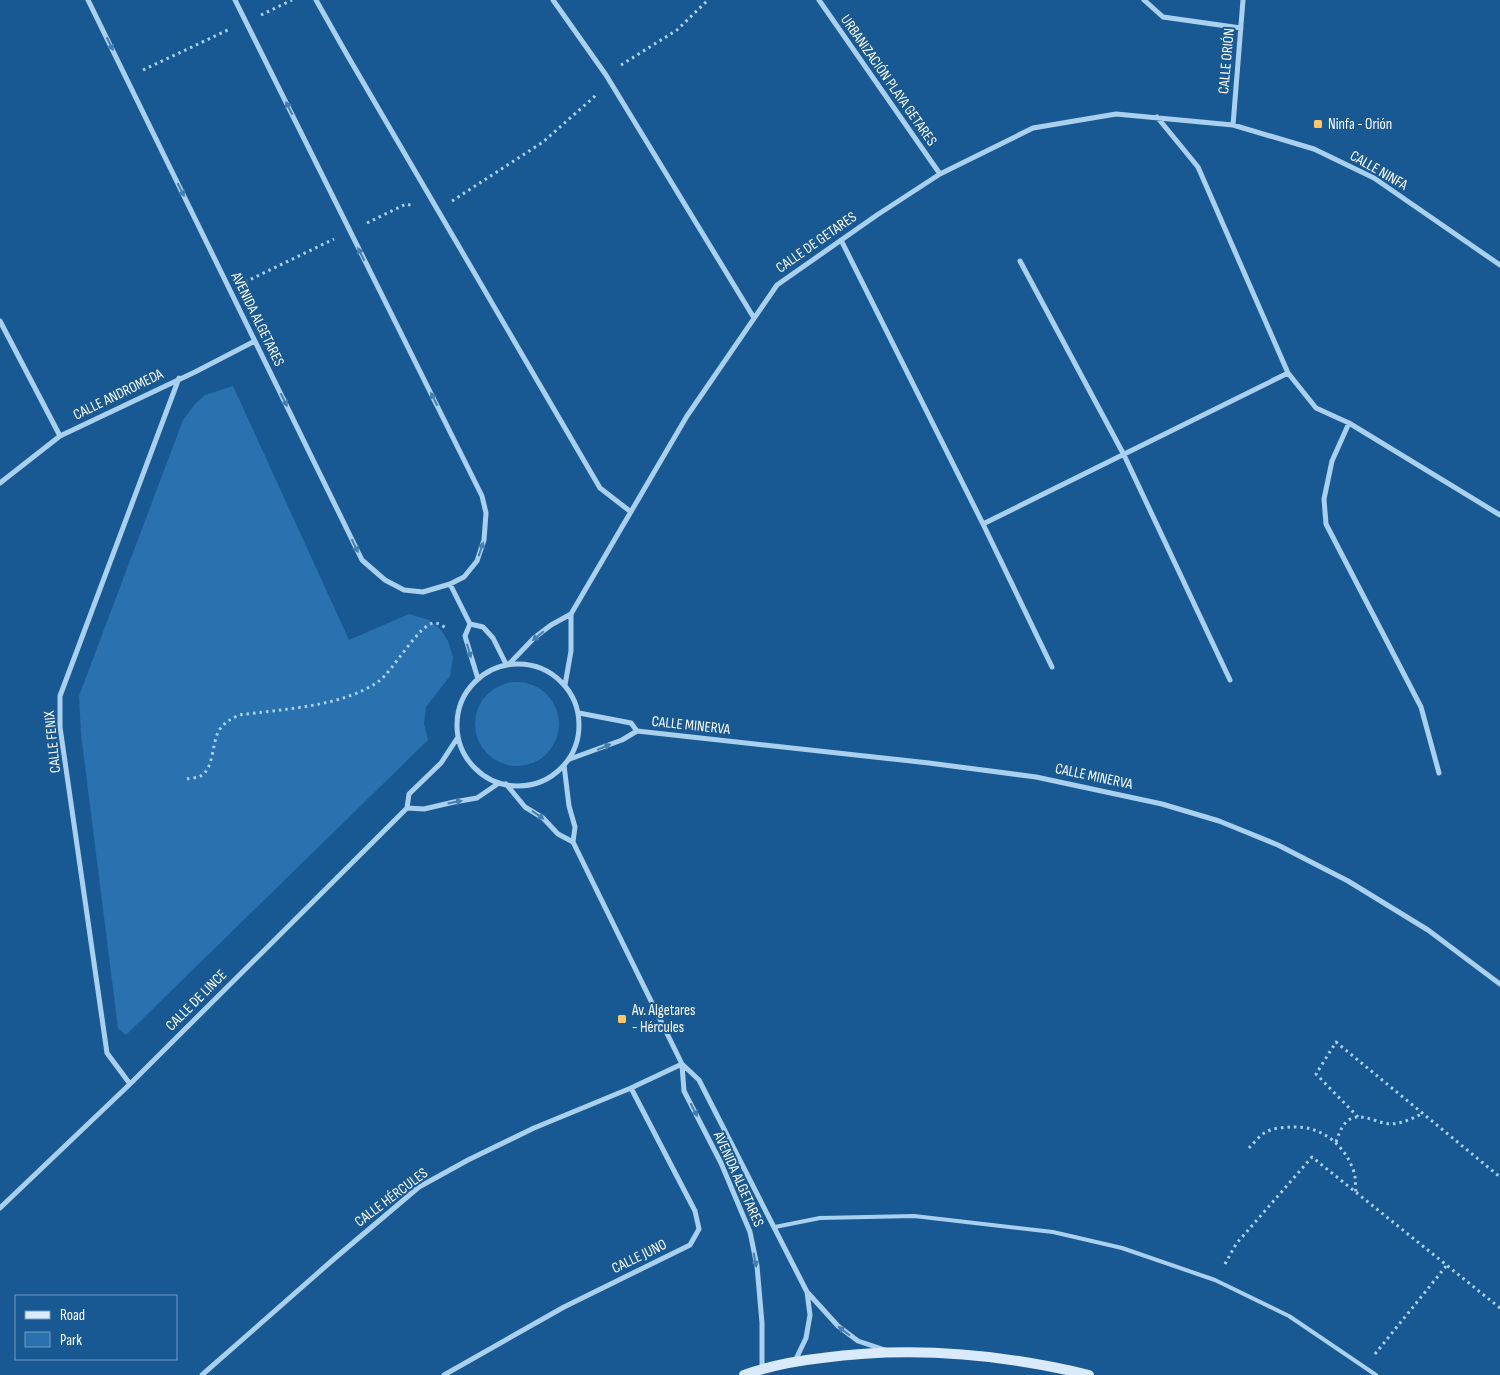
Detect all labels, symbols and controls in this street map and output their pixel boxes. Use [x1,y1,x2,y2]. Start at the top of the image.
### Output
street label: URBANIZACIÓN PLAYA GETARES [836,11,941,150]
street label: CALLE ORIÓN [1214,27,1239,95]
one-way arrow [106,37,114,51]
one-way arrow [285,101,293,115]
place label: Ninfa - Orión [1328,115,1392,134]
marker: Ninfa - Orión [1312,118,1324,130]
street label: CALLE NINFA [1346,146,1412,195]
one-way arrow [177,183,185,197]
street label: CALLE DE GETARES [772,208,860,277]
one-way arrow [357,246,366,261]
street label: AVENIDA ALGETARES [226,268,289,369]
street label: CALLE ANDROMEDA [70,364,167,424]
one-way arrow [430,392,438,406]
one-way arrow [280,393,288,407]
one-way arrow [352,539,360,553]
one-way arrow [478,541,486,556]
one-way arrow [531,631,544,642]
one-way arrow [466,644,474,659]
street label: CALLE FENIX [40,709,65,774]
street label: CALLE MINERVA [651,712,732,739]
one-way arrow [597,742,611,750]
street label: CALLE MINERVA [1053,759,1135,794]
one-way arrow [448,798,464,806]
one-way arrow [531,810,545,820]
street label: CALLE DE LINCE [162,966,231,1035]
place label: Av. Algetares - Hércules [631,1001,695,1037]
marker: Av. Algetares - Hércules [616,1013,628,1025]
one-way arrow [690,1103,698,1118]
street label: AVENIDA ALGETARES [709,1128,768,1230]
street label: CALLE HÉRCULES [351,1164,432,1231]
street label: CALLE JUNO [609,1235,670,1278]
one-way arrow [752,1252,760,1268]
legend [15,1295,178,1360]
text: Road [60,1306,85,1325]
one-way arrow [837,1326,851,1336]
text: Park [60,1331,82,1350]

